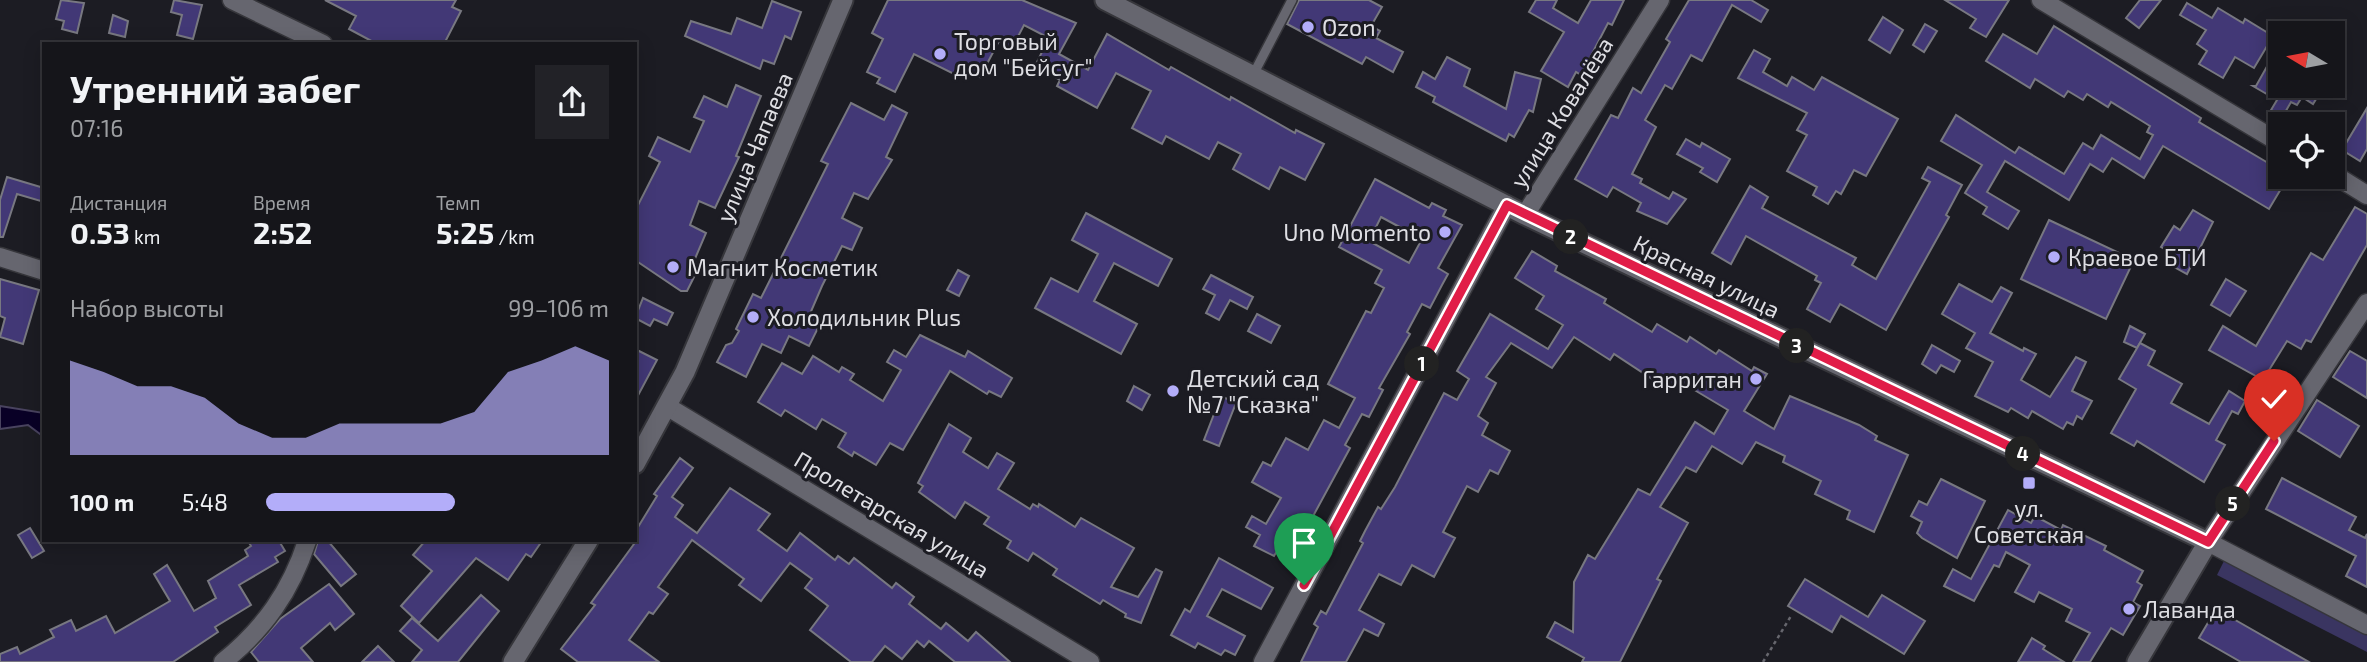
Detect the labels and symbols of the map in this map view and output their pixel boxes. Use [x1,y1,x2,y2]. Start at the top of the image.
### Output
place label: Ozon [1322,13,1376,41]
marker: Ozon [1300,19,1316,35]
north arrow [2268,21,2345,98]
place label: Торговый дом "Бейсуг" [954,27,1093,82]
street label: улица Ковалёва [1503,31,1619,193]
marker: Торговый дом "Бейсуг" [932,46,948,62]
street label: улица Чапаева [710,68,799,227]
place label: Uno Momento [1283,218,1431,246]
pin: 2 [1554,219,1588,254]
marker: Uno Momento [1437,224,1453,240]
street label: Красная улица [1629,229,1785,324]
place label: Краевое БТИ [2068,243,2207,271]
marker: Краевое БТИ [2046,249,2062,265]
place label: Магнит Косметик [687,253,878,281]
marker: Магнит Косметик [665,259,681,275]
place label: Холодильник Plus [767,303,961,331]
marker: Холодильник Plus [745,309,761,325]
pin: 3 [1780,328,1814,364]
pin: 1 [1404,346,1440,382]
place label: Детский сад №7 "Сказка" [1187,364,1319,418]
place label: Гарритан [1642,365,1742,393]
pin [2244,369,2304,441]
marker: Гарритан [1748,371,1764,387]
marker: Детский сад №7 "Сказка" [1165,383,1181,399]
pin: 4 [2006,436,2040,472]
street label: Пролетарская улица [789,445,994,584]
marker: ул. Советская [2021,475,2037,491]
pin: 5 [2216,486,2250,522]
place label: ул. Советская [1974,494,2084,548]
pin [1274,513,1334,585]
place label: Лаванда [2143,595,2236,623]
marker: Лаванда [2121,601,2137,617]

